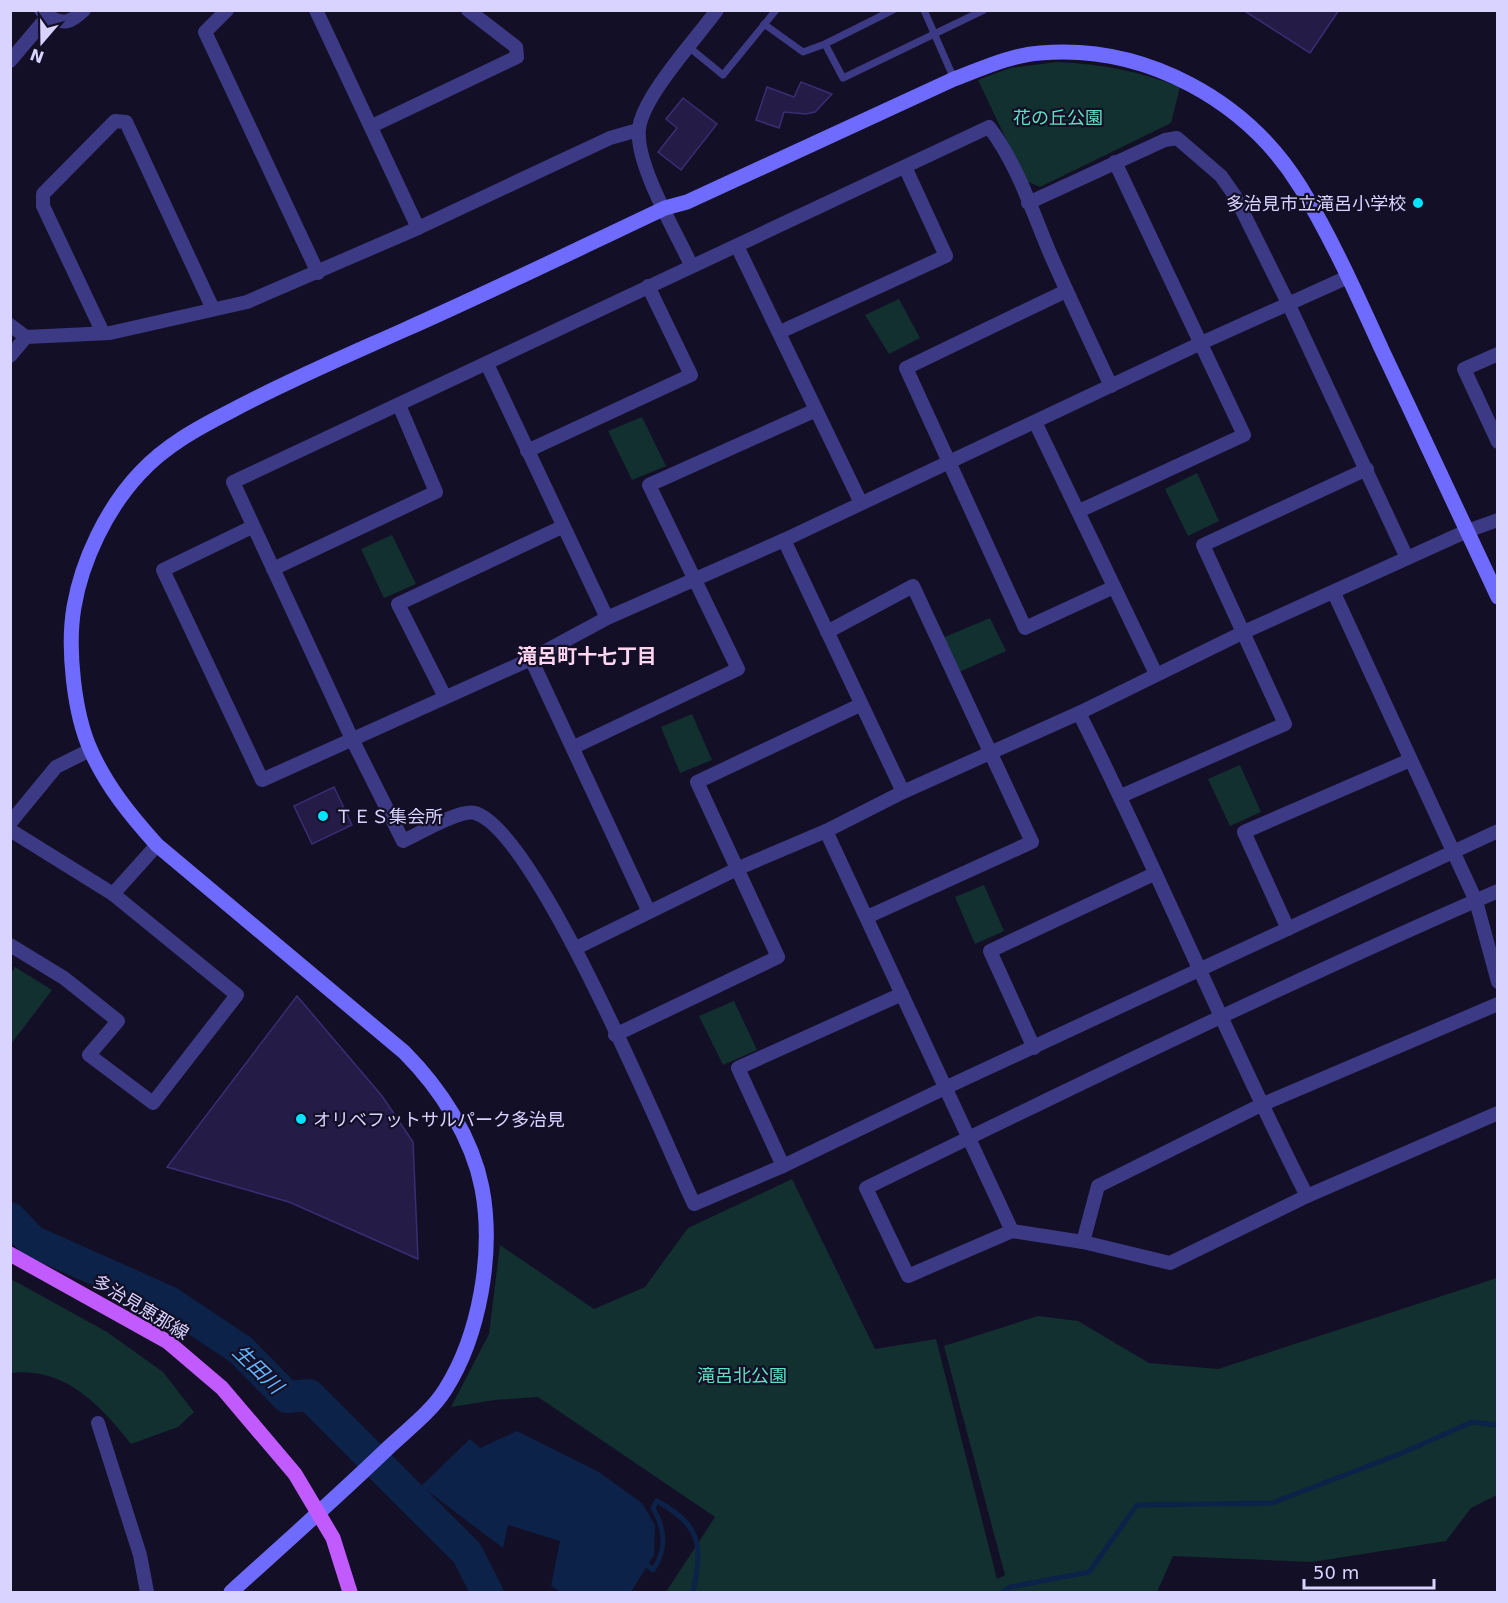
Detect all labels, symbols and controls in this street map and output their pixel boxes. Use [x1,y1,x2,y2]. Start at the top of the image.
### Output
north arrow [12,12,72,72]
text: N [27,44,47,67]
park label: 花の丘公園 [1013,107,1103,128]
place label: 多治見市立滝呂小学校 [1226,193,1406,214]
marker: 多治見市立滝呂小学校 [1411,196,1425,210]
district label: 滝呂町十七丁目 [517,644,657,668]
place label: ＴＥＳ集会所 [335,806,443,827]
marker: ＴＥＳ集会所 [316,809,330,823]
place label: オリベフットサルパーク多治見 [313,1109,565,1130]
marker: オリベフットサルパーク多治見 [294,1112,308,1126]
street label: 多治見恵那線 [89,1270,193,1344]
water label: 生田川 [228,1340,289,1400]
park label: 滝呂北公園 [697,1365,787,1386]
scale bar [1304,1552,1434,1590]
text: 50 m [1313,1562,1359,1583]

